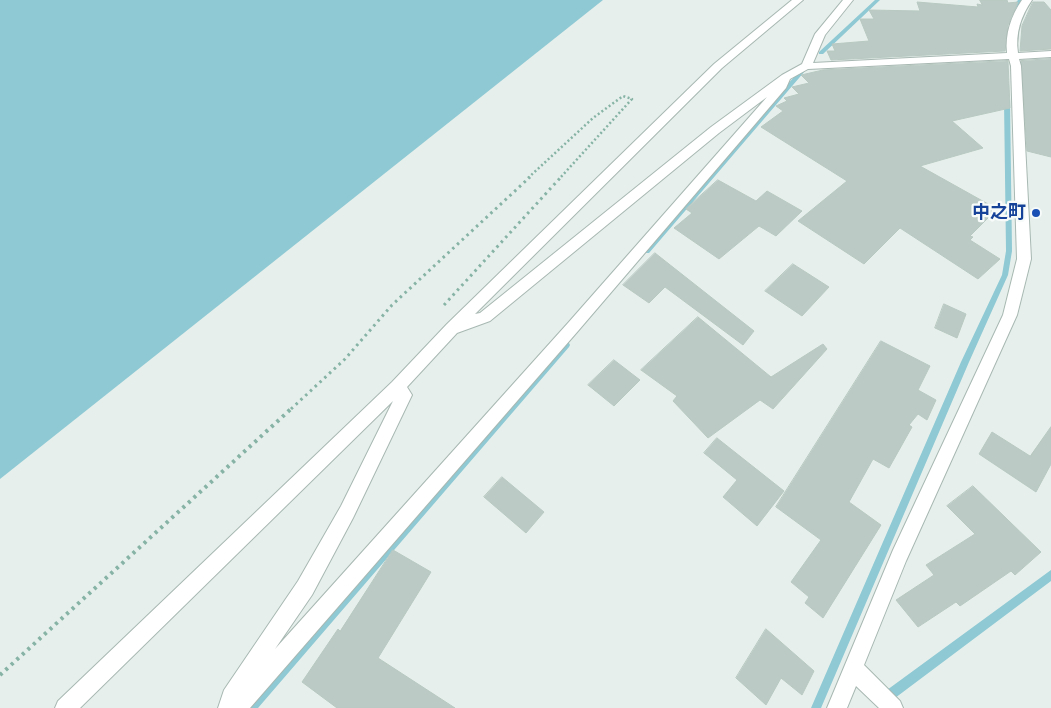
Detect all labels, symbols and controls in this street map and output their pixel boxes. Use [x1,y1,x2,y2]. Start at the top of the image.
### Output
place label: 中之町 [972,202,1026,224]
marker: 中之町 [1030,207,1042,219]

